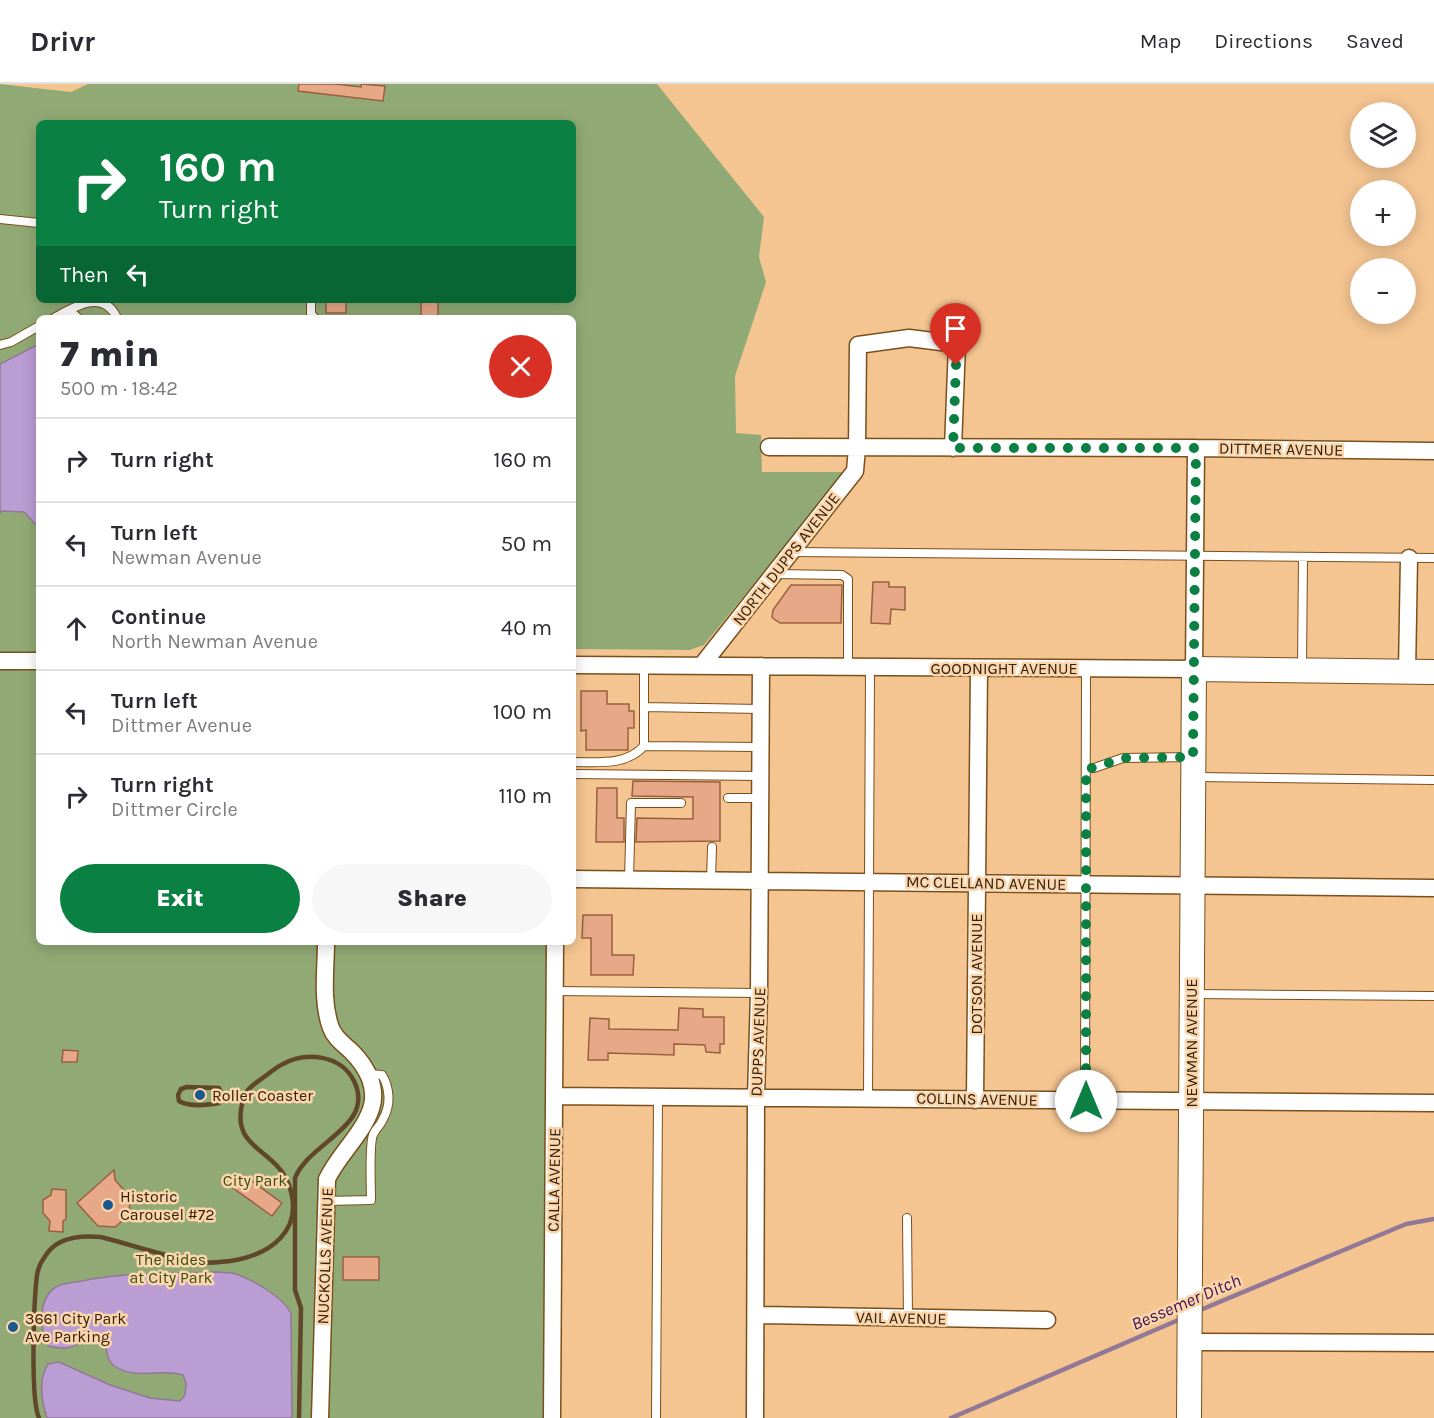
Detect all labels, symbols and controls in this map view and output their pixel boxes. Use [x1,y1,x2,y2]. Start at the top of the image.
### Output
text: Drivr [30,25,95,58]
text: Map [1140,29,1181,53]
text: Directions [1214,29,1313,53]
text: Saved [1346,29,1404,53]
map controls [1350,102,1416,324]
button: layers [1350,102,1416,168]
text: 160 m [159,142,277,192]
icon: right [60,144,138,222]
button: + [1350,180,1416,246]
text: Turn right [159,193,279,225]
icon: left [121,258,154,291]
button: − [1350,258,1416,324]
text: Then [60,262,109,288]
pin [930,303,981,365]
icon: arrive [939,312,972,345]
text: 7 min [60,333,159,375]
button: close [489,335,552,398]
text: 500 m · 18:42 [60,377,178,400]
street label: DITTMER AVENUE [1219,438,1343,460]
icon: right [60,444,93,477]
text: Turn right [111,447,214,473]
text: 160 m [493,447,552,473]
street label: NORTH DUPPS AVENUE [728,489,844,629]
text: Turn left [111,520,198,546]
icon: left [60,528,93,561]
text: 50 m [501,531,552,557]
text: Newman Avenue [111,546,262,569]
text: Continue [111,604,206,630]
icon: ahead [60,612,93,645]
text: 40 m [501,615,552,641]
text: North Newman Avenue [111,630,318,653]
street label: GOODNIGHT AVENUE [931,659,1077,678]
text: Turn left [111,688,198,714]
icon: left [60,696,93,729]
text: 100 m [493,699,552,725]
text: Dittmer Avenue [111,714,252,737]
text: Turn right [111,772,214,798]
icon: right [60,780,93,813]
text: 110 m [499,783,552,809]
text: Dittmer Circle [111,798,238,821]
button: Exit [60,864,300,933]
button: Share [312,864,552,933]
street label: MC CLELLAND AVENUE [906,872,1066,894]
street label: DOTSON AVENUE [967,914,986,1034]
street label: NEWMAN AVENUE [1182,979,1201,1107]
street label: DUPPS AVENUE [747,987,769,1097]
position arrow [1054,1069,1118,1133]
place label: Roller Coaster [212,1086,313,1105]
marker: Roller Coaster [193,1088,207,1102]
street label: COLLINS AVENUE [916,1088,1038,1110]
street label: CALLA AVENUE [544,1128,564,1232]
park label: City Park [223,1171,287,1190]
place label: Historic Carousel #72 [120,1187,215,1224]
street label: NUCKOLLS AVENUE [313,1187,337,1325]
marker: Historic Carousel #72 [101,1198,115,1212]
park label: The Rides at City Park [130,1250,212,1287]
water label: Bessemer Ditch [1128,1269,1244,1335]
street label: VAIL AVENUE [856,1308,946,1328]
place label: 3661 City Park Ave Parking [25,1309,126,1346]
marker: 3661 City Park Ave Parking [6,1320,20,1334]

